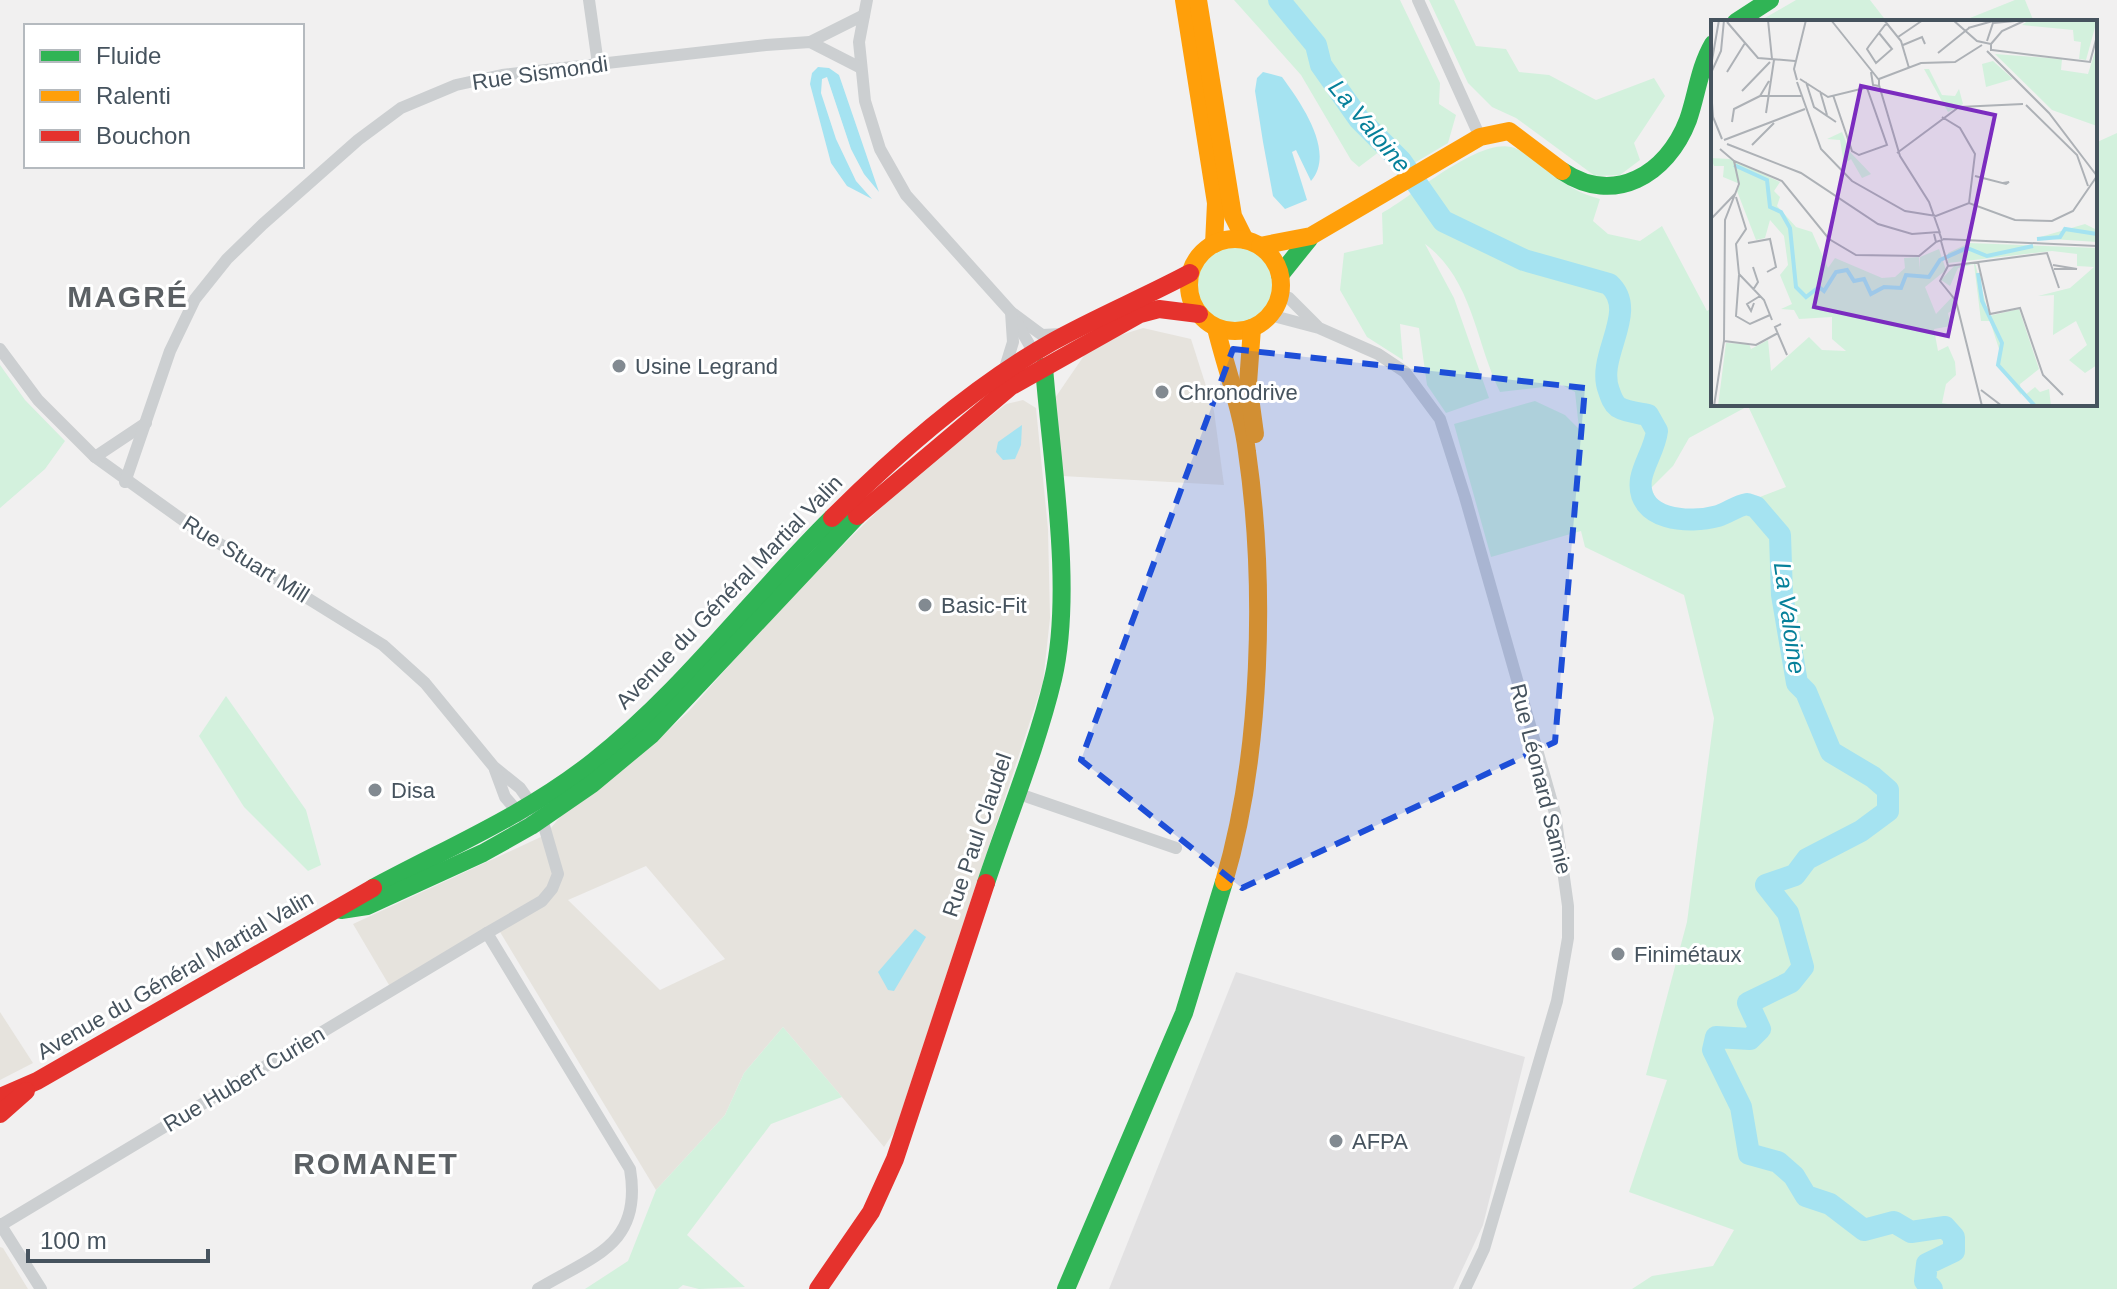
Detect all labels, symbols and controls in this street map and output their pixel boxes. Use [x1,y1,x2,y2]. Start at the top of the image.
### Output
inset map [1711,20,2097,406]
legend [24,24,304,168]
text: Fluide [96,42,161,69]
street label: Rue Sismondi [470,51,610,95]
water label: La Valoine [1323,74,1417,178]
text: Ralenti [96,82,171,109]
text: Bouchon [96,122,191,149]
district label: MAGRÉ [67,280,189,313]
place label: Usine Legrand [635,354,778,379]
marker: Usine Legrand [610,357,628,375]
place label: Chronodrive [1178,380,1298,405]
marker: Chronodrive [1153,383,1171,401]
street label: Avenue du Général Martial Valin [611,470,847,714]
street label: Rue Stuart Mill [178,510,314,608]
water label: La Valoine [1769,560,1811,676]
place label: Basic-Fit [941,593,1027,618]
marker: Basic-Fit [916,596,934,614]
street label: Rue Léonard Samie [1505,681,1577,877]
street label: Rue Paul Claudel [937,750,1017,920]
place label: Disa [391,778,436,803]
marker: Disa [366,781,384,799]
street label: Avenue du Général Martial Valin [32,885,318,1065]
place label: Finimétaux [1634,942,1742,967]
marker: Finimétaux [1609,945,1627,963]
street label: Rue Hubert Curien [159,1021,329,1137]
place label: AFPA [1352,1129,1408,1154]
marker: AFPA [1327,1132,1345,1150]
district label: ROMANET [293,1147,459,1180]
scale bar [28,1213,208,1263]
text: 100 m [40,1227,107,1254]

